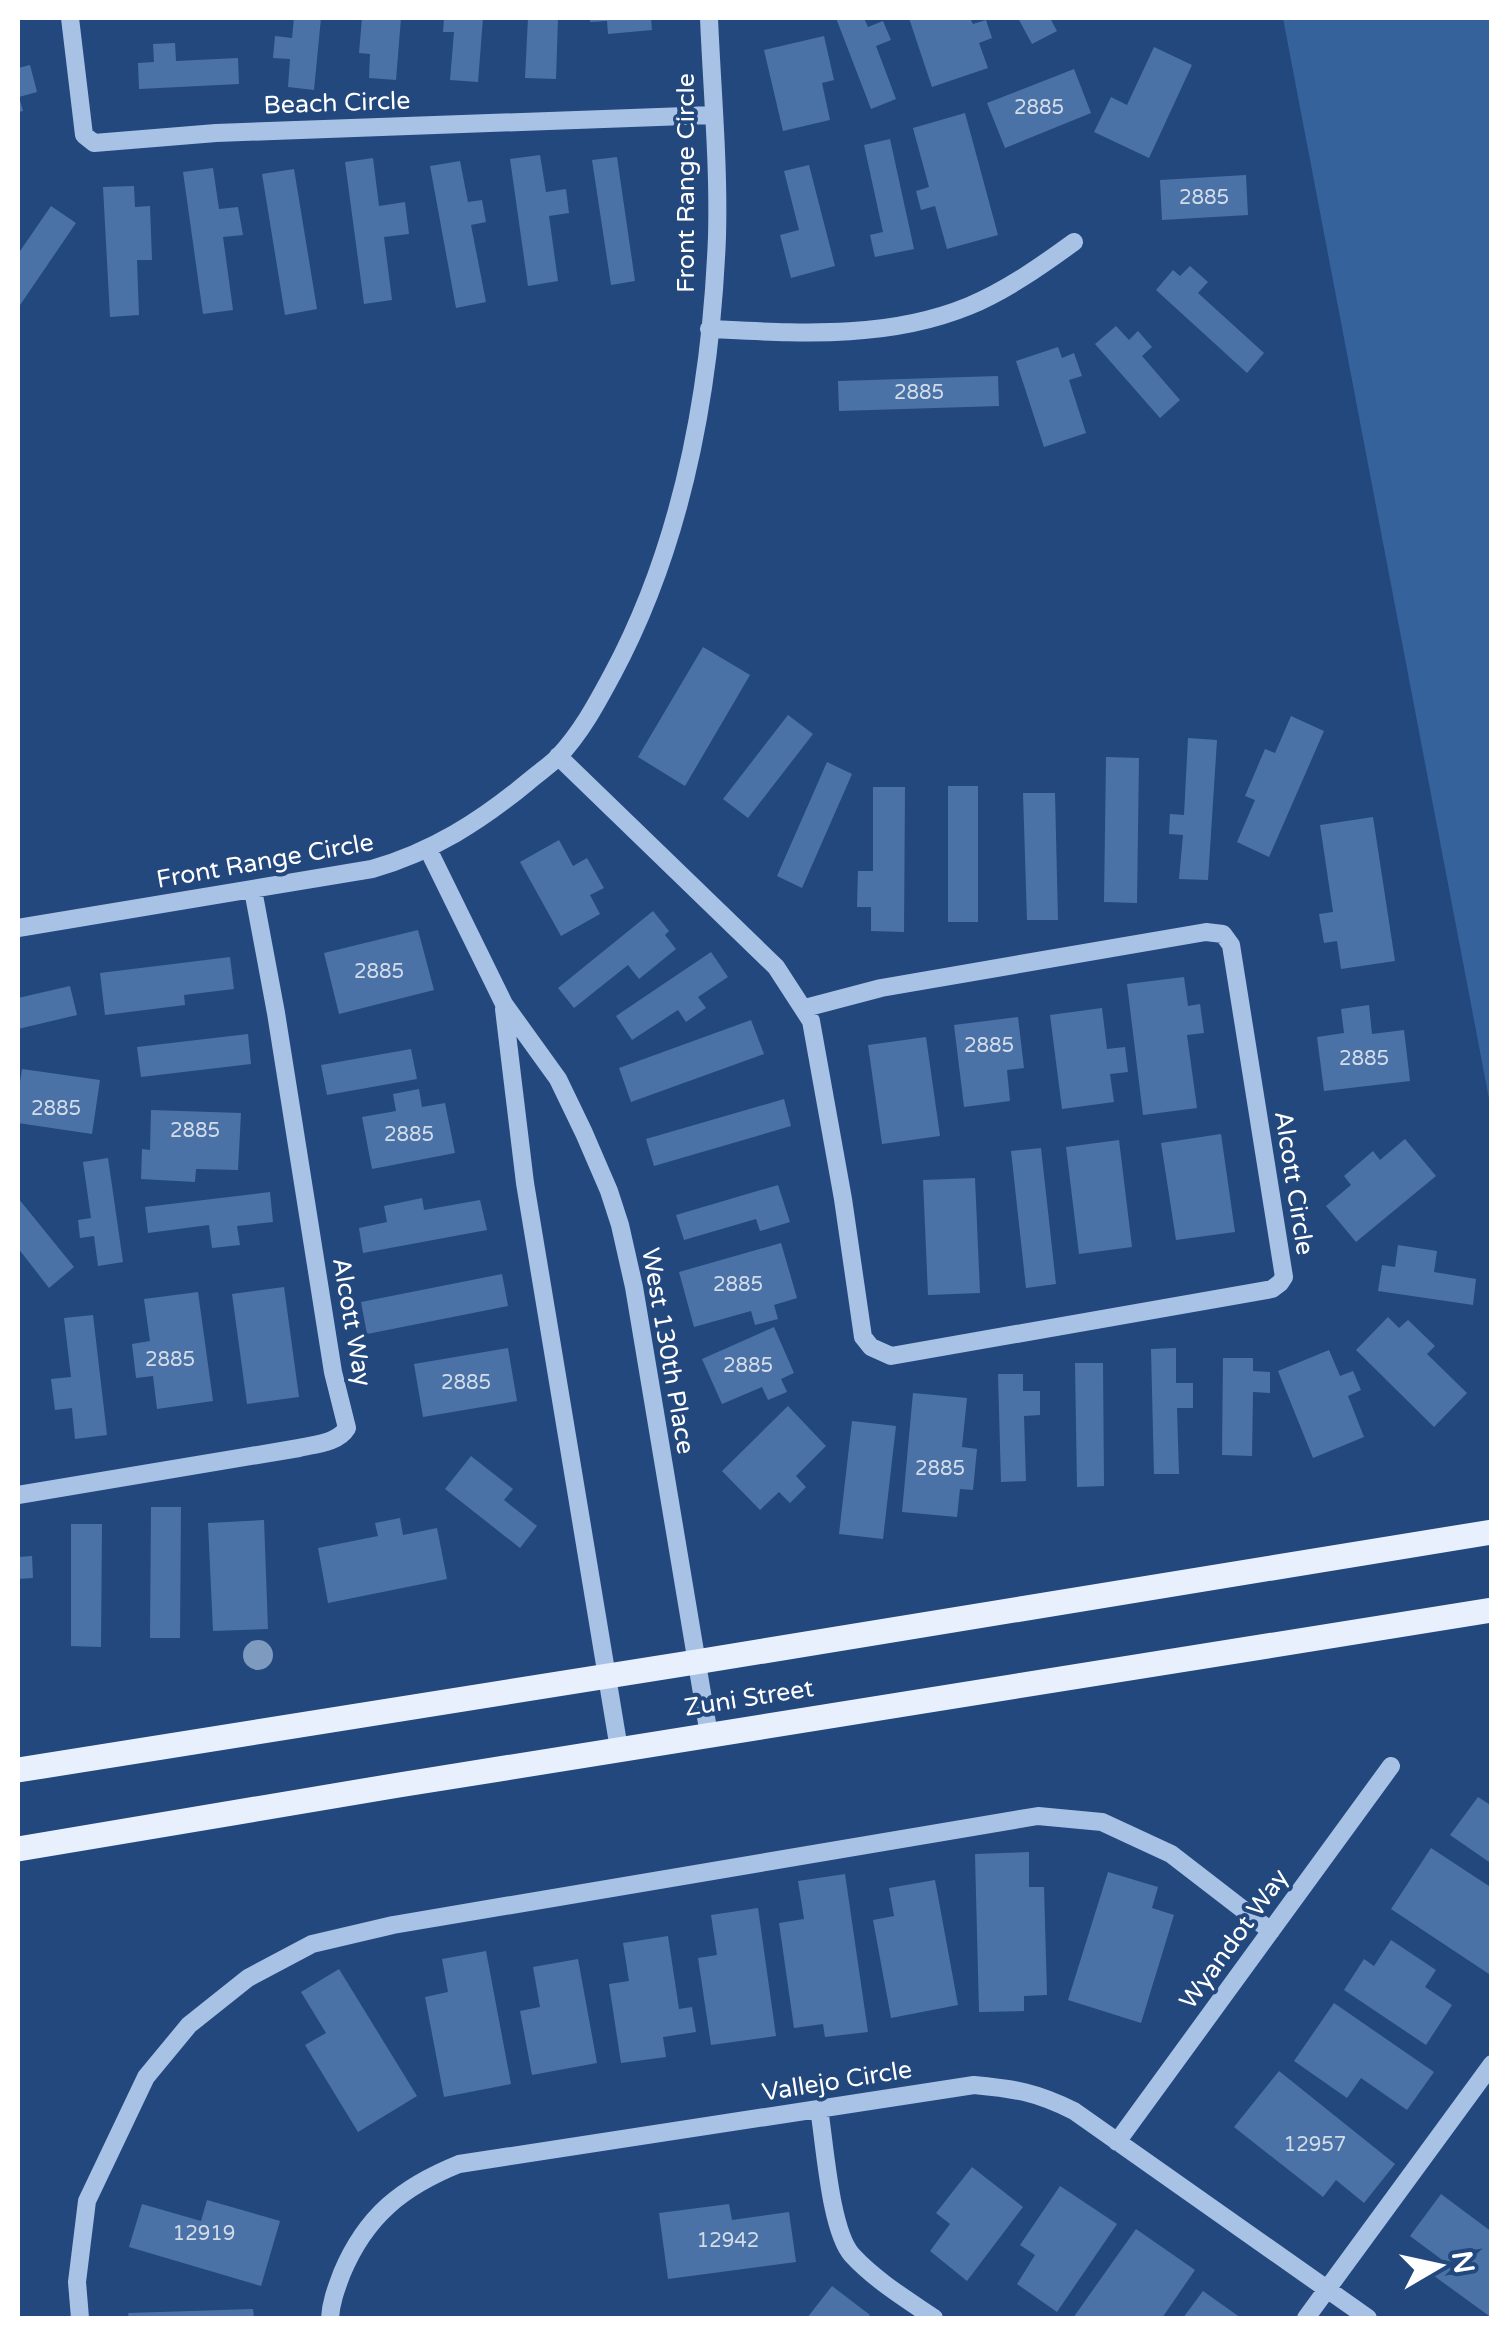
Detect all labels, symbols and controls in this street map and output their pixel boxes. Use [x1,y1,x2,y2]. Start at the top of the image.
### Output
street label: Front Range Circle [671,73,701,293]
street label: Beach Circle [263,85,411,121]
house number: 2885 [1014,96,1064,120]
house number: 2885 [1179,186,1229,210]
house number: 2885 [894,381,944,405]
street label: Front Range Circle [154,827,376,895]
house number: 2885 [354,960,404,984]
house number: 2885 [964,1034,1014,1058]
house number: 2885 [1339,1047,1389,1071]
house number: 2885 [31,1097,81,1121]
street label: Alcott Circle [1268,1109,1320,1257]
house number: 2885 [170,1119,220,1143]
house number: 2885 [384,1123,434,1147]
street label: West 130th Place [635,1246,701,1456]
street label: Alcott Way [326,1255,378,1389]
house number: 2885 [713,1273,763,1297]
house number: 2885 [145,1348,195,1372]
house number: 2885 [723,1354,773,1378]
house number: 2885 [441,1371,491,1395]
house number: 2885 [915,1457,965,1481]
street label: Zuni Street [682,1673,816,1723]
street label: Wyandot Way [1173,1863,1295,2015]
street label: Vallejo Circle [760,2054,914,2108]
house number: 12957 [1284,2133,1346,2157]
north arrow [1389,2216,1489,2316]
house number: 12919 [173,2222,235,2246]
house number: 12942 [697,2229,759,2253]
text: N [1444,2248,1481,2276]

